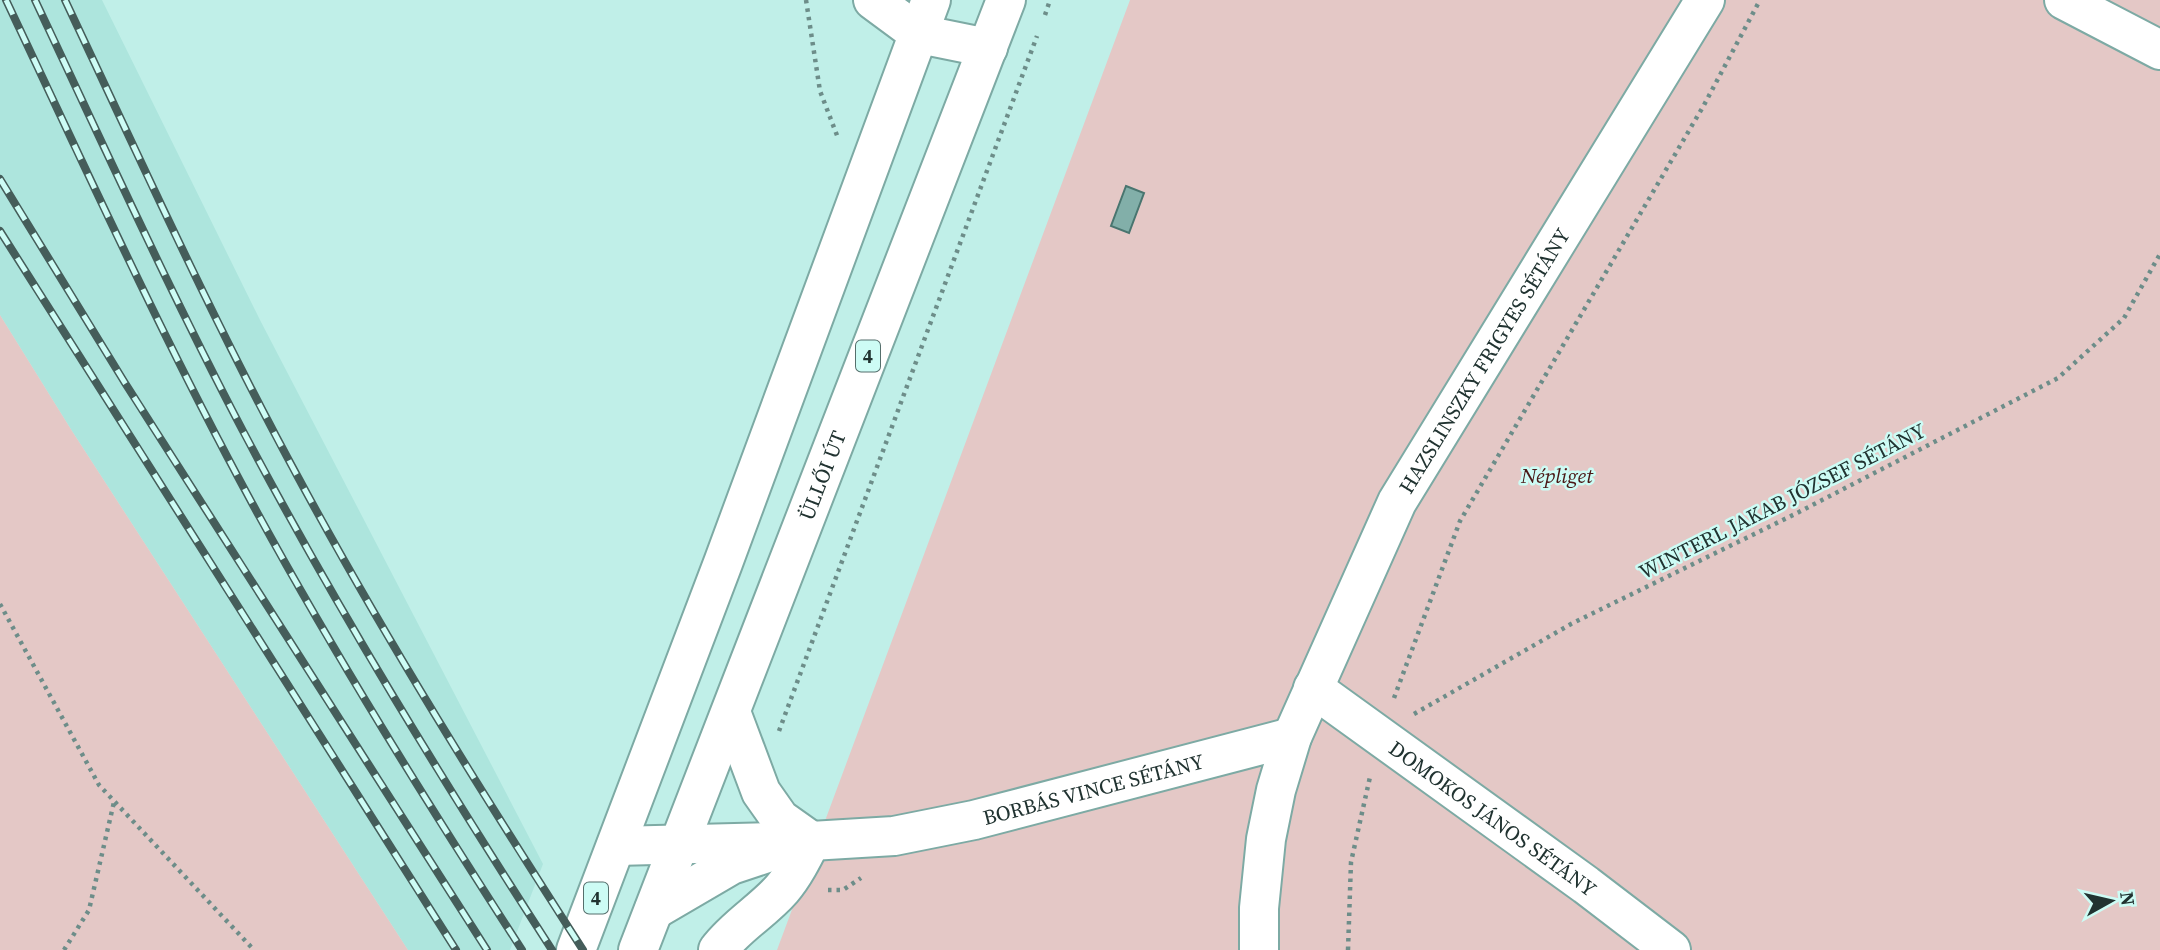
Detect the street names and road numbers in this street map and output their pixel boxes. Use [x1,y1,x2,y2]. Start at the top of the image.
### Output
street label: HAZSLINSZKY FRIGYES SÉTÁNY [1391,222,1577,499]
road number: 4 [856,340,880,372]
street label: WINTERL JAKAB JÓZSEF SÉTÁNY [1634,416,1931,586]
street label: ÜLLŐI ÚT [791,426,852,524]
street label: DOMOKOS JÁNOS SÉTÁNY [1383,733,1603,903]
street label: BORBÁS VINCE SÉTÁNY [980,746,1208,832]
road number: 4 [584,882,608,914]

